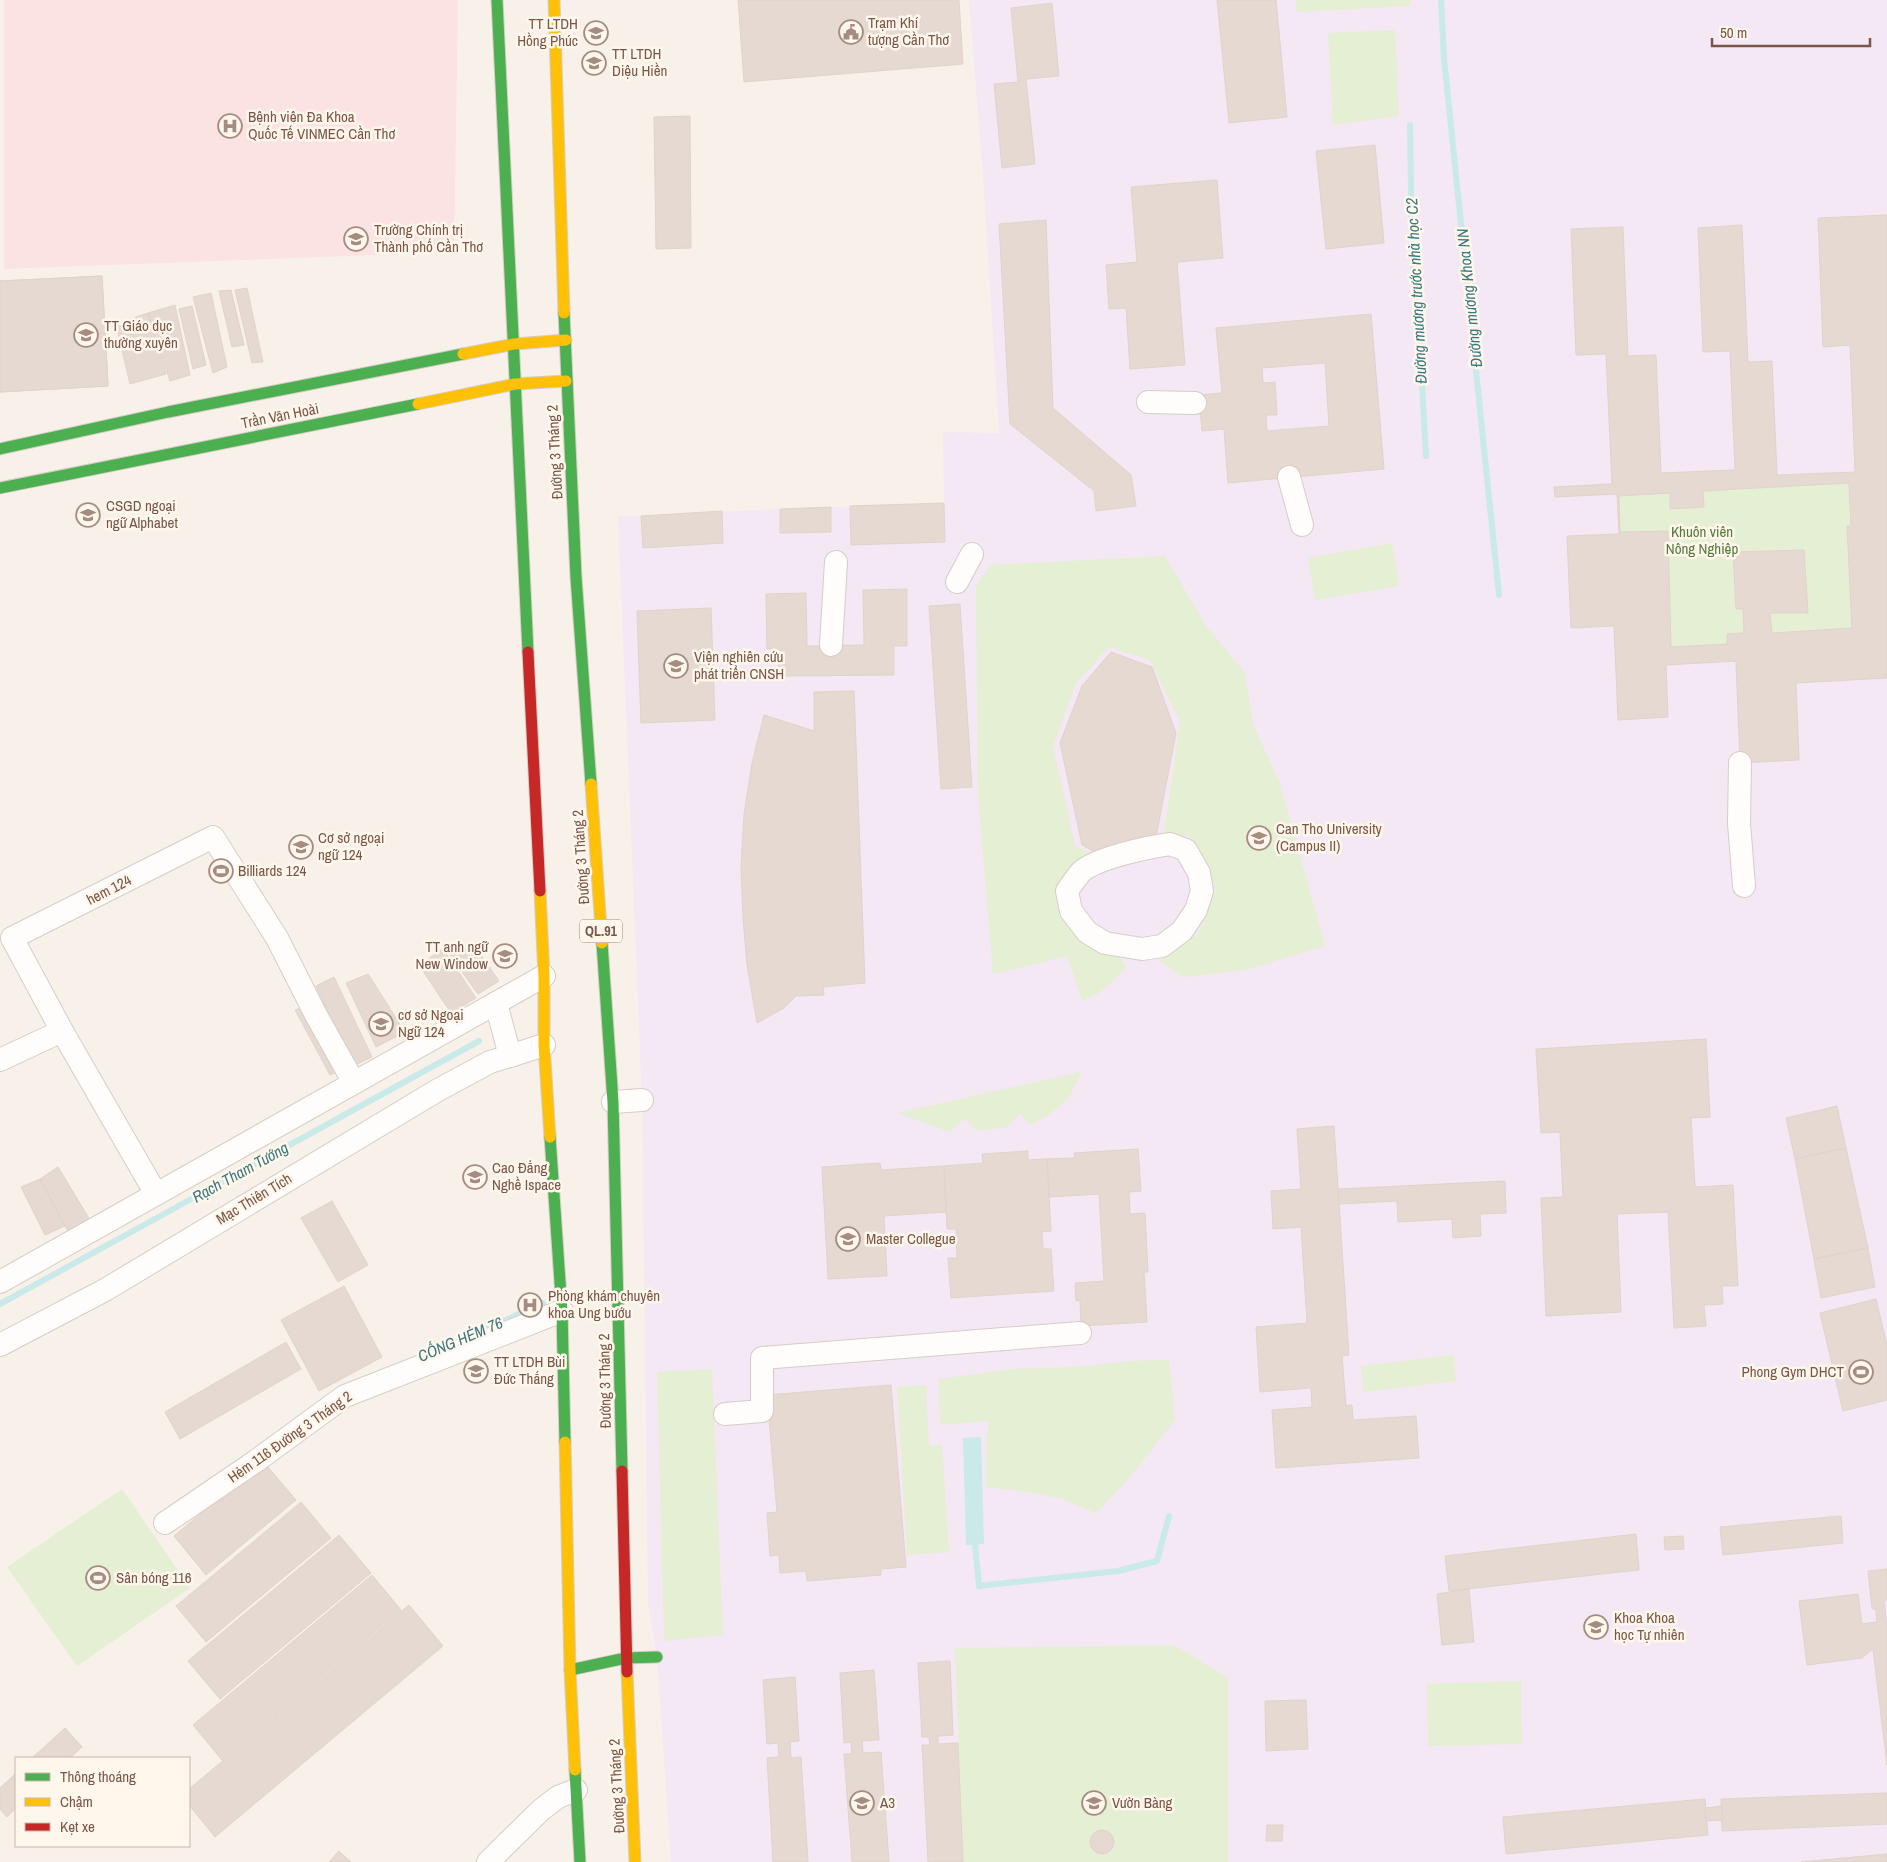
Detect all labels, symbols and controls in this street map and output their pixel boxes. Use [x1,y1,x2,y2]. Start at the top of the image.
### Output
place label: Trạm Khí tượng Cần Thơ [868,12,949,50]
place label: TT LTDH Hồng Phúc [517,13,578,51]
scale bar [1712,15,1870,47]
public building icon: Trạm Khí tượng Cần Thơ [838,19,864,45]
school or university icon: TT LTDH Hồng Phúc [583,20,609,46]
text: 50 m [1720,22,1747,43]
place label: TT LTDH Diệu Hiền [612,43,667,81]
school or university icon: TT LTDH Diệu Hiền [581,50,607,76]
place label: Bệnh viện Đa Khoa Quốc Tế VINMEC Cần Thơ [248,106,395,144]
hospital icon: Bệnh viện Đa Khoa Quốc Tế VINMEC Cần Thơ [217,113,243,139]
water label: Đường mương trước nhà học C2 [1400,197,1432,384]
place label: Trường Chính trị Thành phố Cần Thơ [374,219,483,257]
school or university icon: Trường Chính trị Thành phố Cần Thơ [343,226,369,252]
water label: Đường mương Khoa NN [1451,227,1487,368]
place label: TT Giáo dục thường xuyên [104,315,178,353]
school or university icon: TT Giáo dục thường xuyên [73,322,99,348]
street label: Trần Văn Hoài [239,398,321,433]
street label: Đường 3 Tháng 2 [542,404,567,500]
place label: CSGD ngoại ngữ Alphabet [106,495,178,533]
school or university icon: CSGD ngoại ngữ Alphabet [75,502,101,528]
park label: Khuôn viên Nông Nghiệp [1666,521,1738,559]
place label: Viện nghiên cứu phát triển CNSH [694,646,784,684]
school or university icon: Viện nghiên cứu phát triển CNSH [663,653,689,679]
street label: Đường 3 Tháng 2 [567,809,594,905]
place label: Can Tho University (Campus II) [1276,818,1383,856]
school or university icon: Can Tho University (Campus II) [1246,825,1272,851]
place label: Cơ sở ngoại ngữ 124 [318,827,384,865]
school or university icon: Cơ sở ngoại ngữ 124 [288,834,314,860]
sports icon: Billiards 124 [208,858,234,884]
place label: Billiards 124 [238,860,307,881]
street label: hem 124 [83,869,135,910]
road number: QL.91 [580,919,622,942]
place label: TT anh ngữ New Window [416,936,489,974]
school or university icon: TT anh ngữ New Window [492,943,518,969]
place label: cơ sở Ngoại Ngữ 124 [398,1004,464,1042]
school or university icon: cơ sở Ngoại Ngữ 124 [368,1011,394,1037]
water label: Rạch Tham Tướng [188,1136,292,1208]
place label: Cao Đẳng Nghề Ispace [492,1157,561,1195]
school or university icon: Cao Đẳng Nghề Ispace [462,1164,488,1190]
street label: Mạc Thiên Tích [212,1168,295,1229]
school or university icon: Master Collegue [835,1226,861,1252]
place label: Master Collegue [866,1228,956,1249]
place label: Phòng khám chuyên khoa Ung bướu [548,1285,660,1323]
hospital icon: Phòng khám chuyên khoa Ung bướu [517,1292,543,1318]
water label: CỐNG HẺM 76 [414,1311,506,1367]
street label: Đường 3 Tháng 2 [593,1333,616,1429]
place label: TT LTDH Bùi Đức Thắng [494,1351,565,1389]
school or university icon: TT LTDH Bùi Đức Thắng [463,1358,489,1384]
sports icon: Phong Gym DHCT [1848,1359,1874,1385]
place label: Phong Gym DHCT [1741,1361,1844,1382]
street label: Hẻm 116 Đường 3 Tháng 2 [223,1386,356,1487]
sports icon: Sân bóng 116 [85,1565,111,1591]
place label: Sân bóng 116 [116,1567,192,1588]
place label: Khoa Khoa học Tự nhiên [1614,1607,1685,1645]
school or university icon: Khoa Khoa học Tự nhiên [1583,1614,1609,1640]
street label: Đường 3 Tháng 2 [604,1738,629,1834]
legend [15,1757,190,1847]
text: Thông thoáng [60,1766,136,1787]
school or university icon: A3 [849,1790,875,1816]
school or university icon: Vườn Bàng [1081,1790,1107,1816]
text: Chậm [60,1791,93,1812]
place label: A3 [879,1792,895,1813]
place label: Vườn Bàng [1112,1792,1173,1813]
text: Kẹt xe [60,1816,95,1837]

